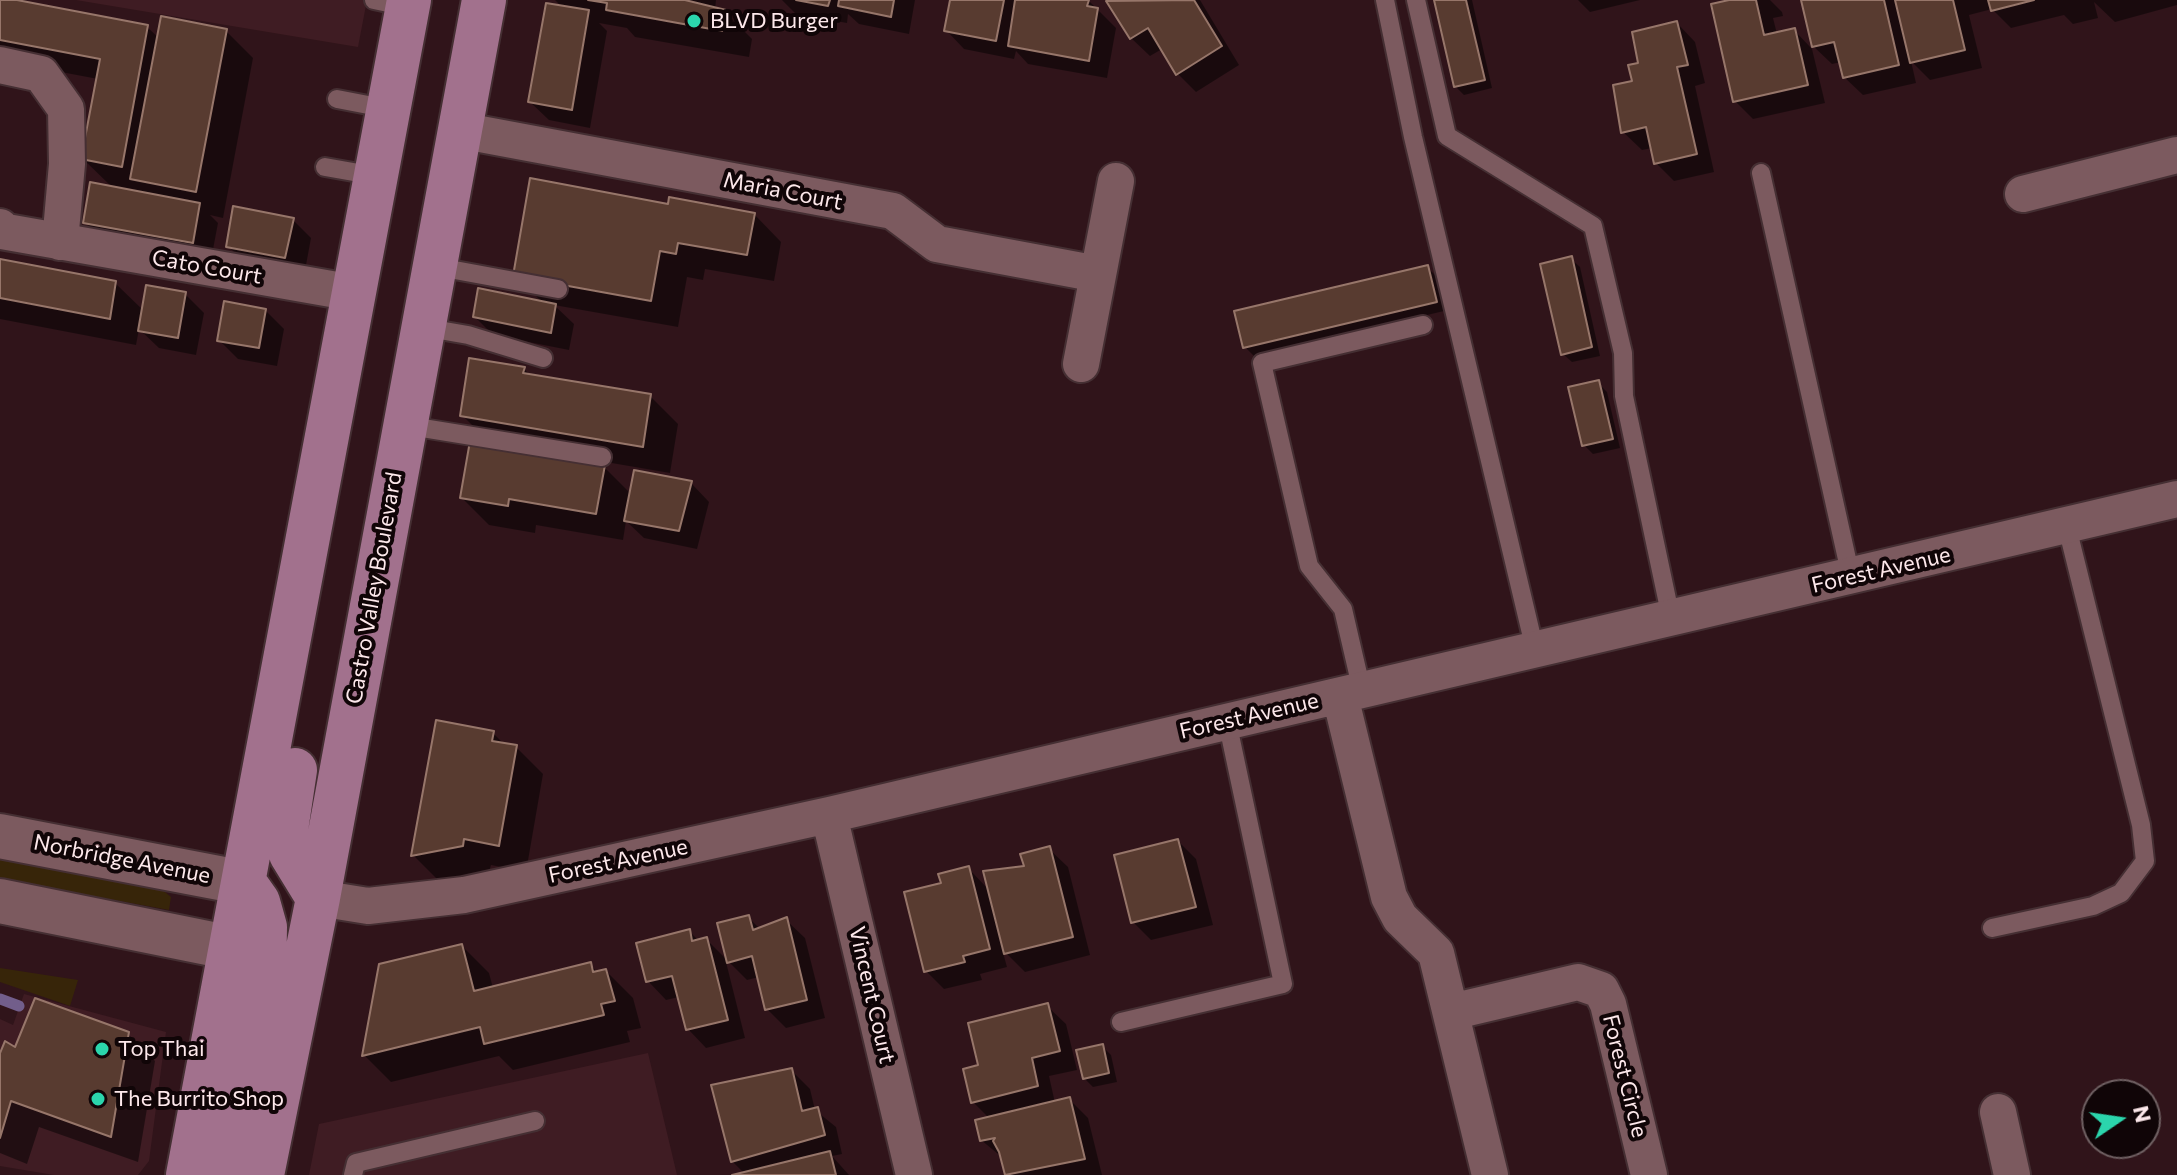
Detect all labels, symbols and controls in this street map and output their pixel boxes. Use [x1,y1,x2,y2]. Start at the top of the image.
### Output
place label: BLVD Burger [710,8,838,34]
marker: BLVD Burger [685,12,703,30]
street label: Maria Court [721,167,845,215]
street label: Cato Court [150,244,264,290]
street label: Castro Valley Boulevard [341,470,407,706]
street label: Forest Avenue [1809,541,1953,599]
street label: Forest Avenue [1177,687,1321,745]
street label: Norbridge Avenue [31,829,213,889]
street label: Forest Avenue [546,833,690,889]
street label: Vincent Court [843,924,901,1066]
street label: Forest Circle [1597,1012,1653,1140]
place label: Top Thai [118,1036,205,1062]
marker: Top Thai [93,1040,111,1058]
north arrow [2081,1079,2161,1159]
place label: The Burrito Shop [114,1086,284,1112]
marker: The Burrito Shop [89,1090,107,1108]
text: N [2128,1103,2158,1125]

